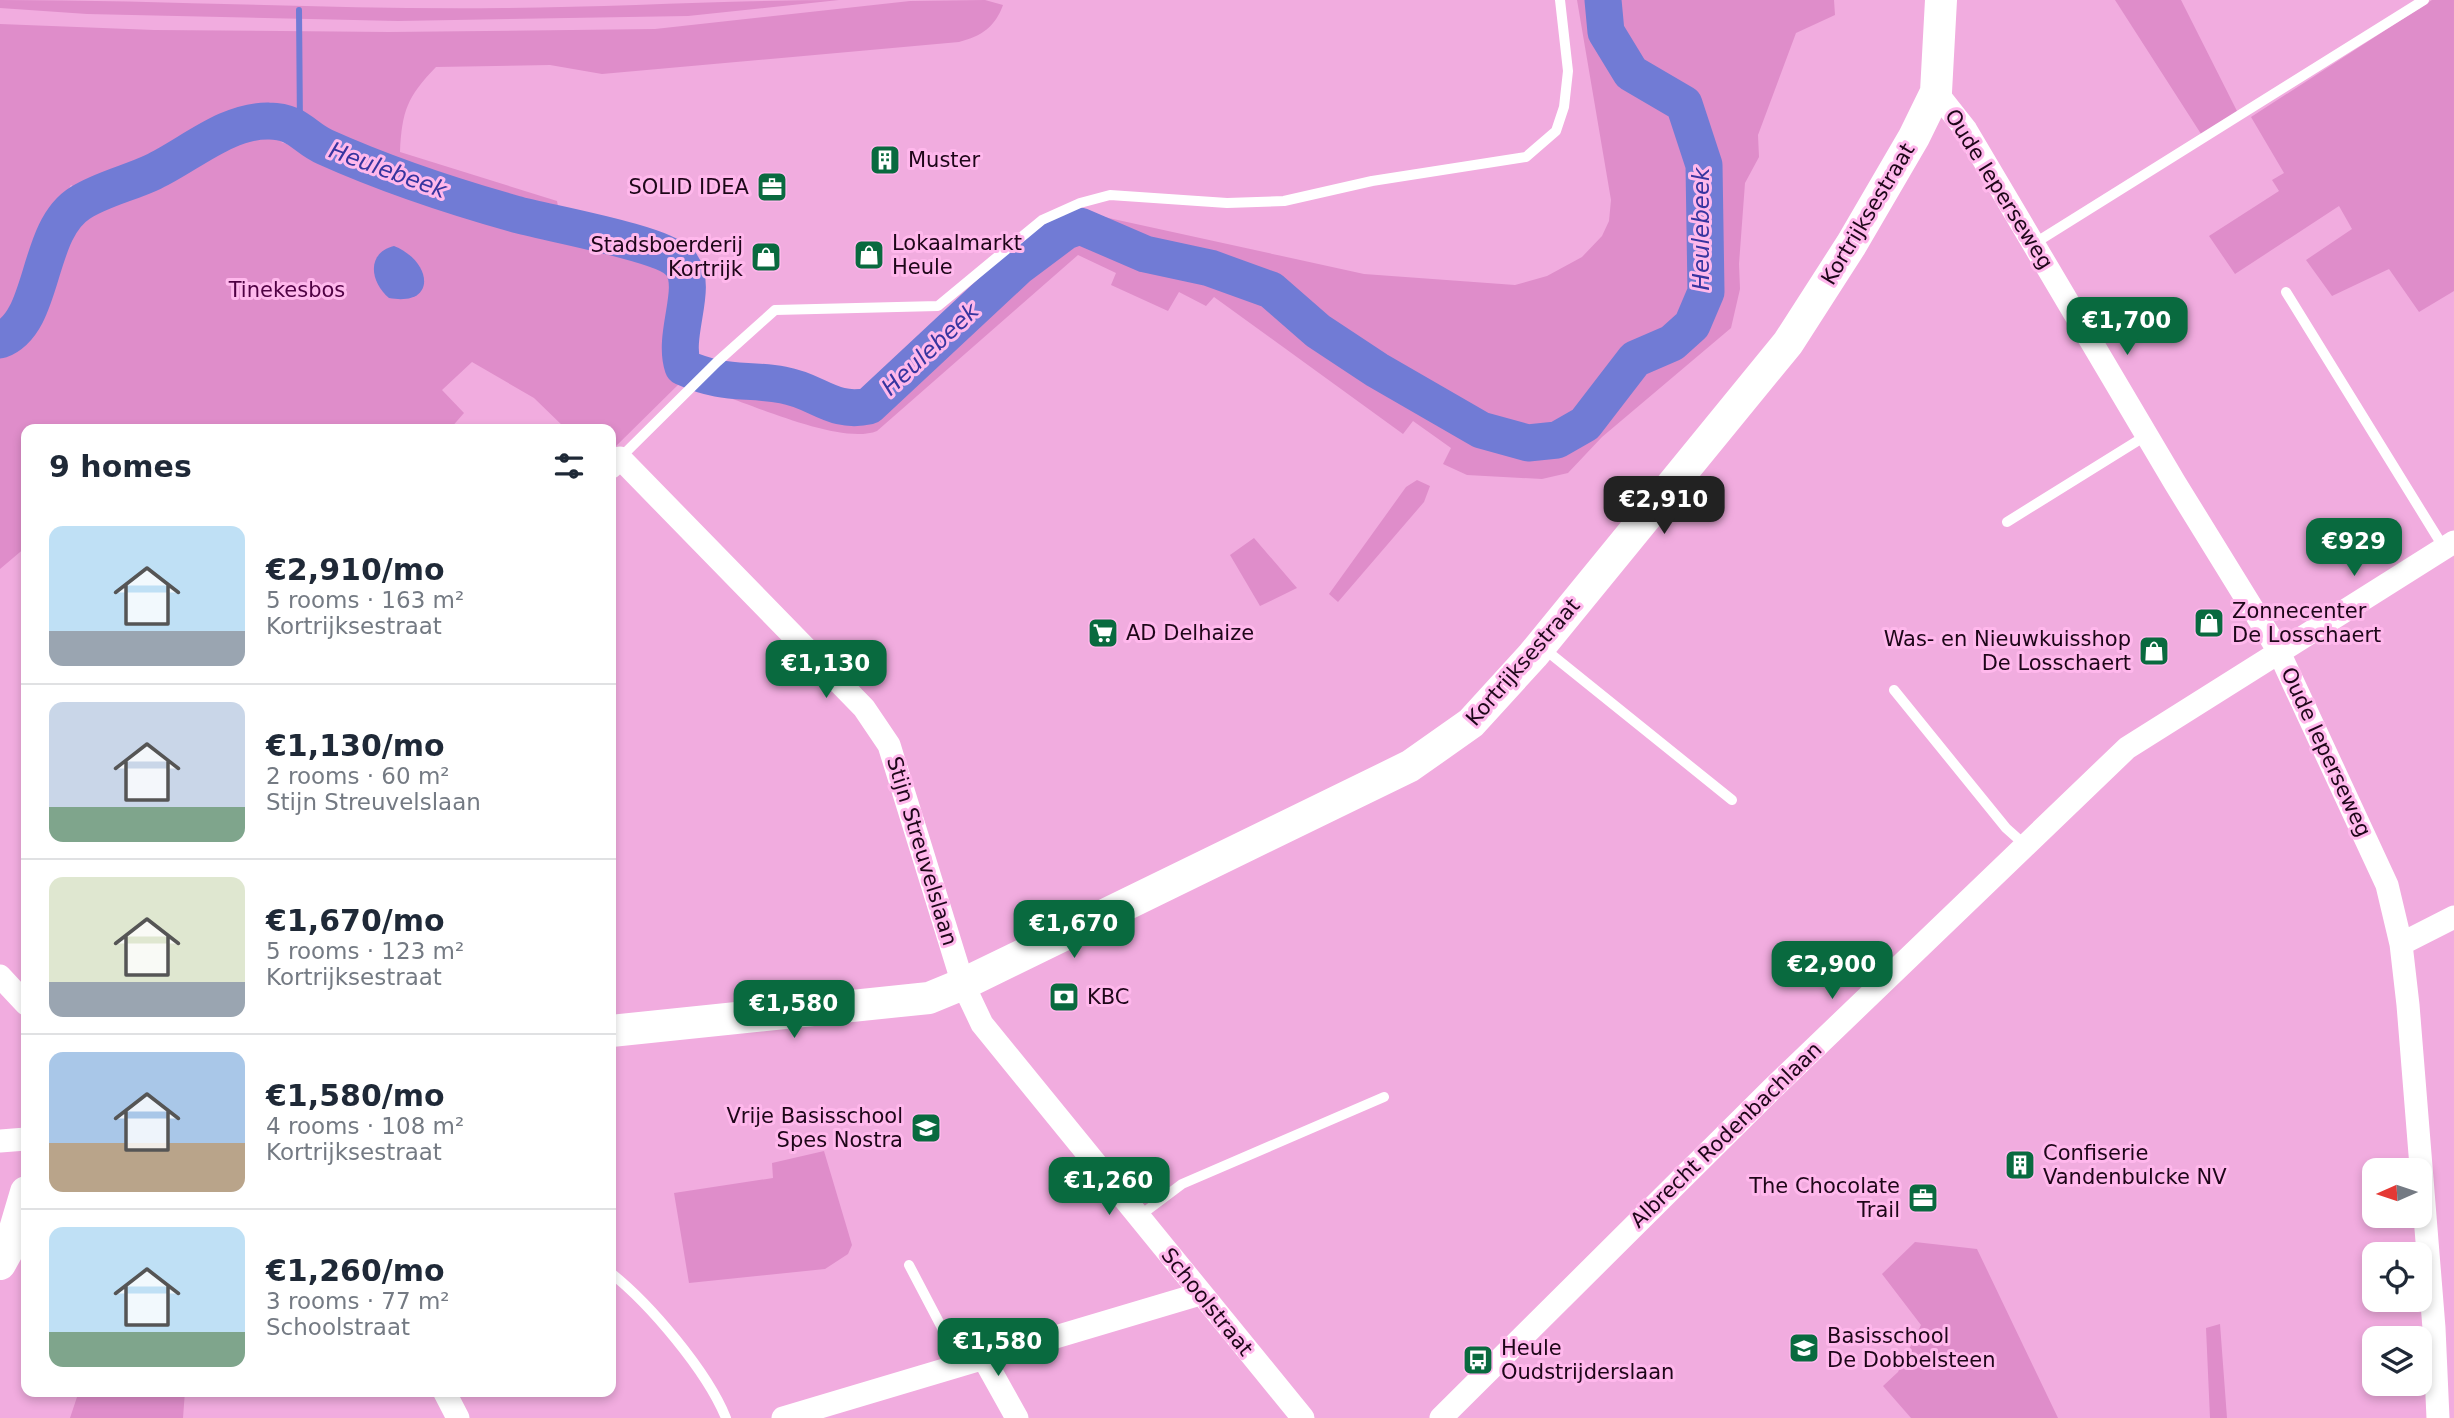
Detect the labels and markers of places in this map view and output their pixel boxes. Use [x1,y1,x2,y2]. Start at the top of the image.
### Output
building icon: Muster [868,143,902,177]
place label: Muster [908,148,981,172]
office icon: SOLID IDEA [755,170,789,204]
place label: SOLID IDEA [628,175,750,199]
place label: Lokaalmarkt Heule [892,231,1022,279]
place label: Stadsboerderij Kortrijk [590,233,744,281]
shop icon: Lokaalmarkt Heule [852,238,886,272]
shop icon: Stadsboerderij Kortrijk [749,240,783,274]
pin: €1,700 [2070,298,2184,357]
pin: €2,910 [1607,476,1721,536]
pin: €929 [2313,518,2395,578]
place label: Zonnecenter De Losschaert [2232,599,2381,647]
shop icon: Zonnecenter De Losschaert [2192,606,2226,640]
supermarket icon: AD Delhaize [1086,616,1120,650]
place label: AD Delhaize [1126,621,1254,645]
place label: Was- en Nieuwkuisshop De Losschaert [1884,627,2131,675]
shop icon: Was- en Nieuwkuisshop De Losschaert [2137,634,2171,668]
pin: €1,130 [769,640,883,700]
pin: €1,670 [1017,900,1131,960]
pin: €2,900 [1775,942,1889,1001]
bank icon: KBC [1047,980,1081,1014]
pin: €1,580 [737,981,851,1040]
place label: KBC [1087,985,1129,1009]
place label: Vrije Basisschool Spes Nostra [726,1104,903,1152]
school or university icon: Vrije Basisschool Spes Nostra [909,1111,943,1145]
place label: Confiserie Vandenbulcke NV [2043,1141,2227,1189]
building icon: Confiserie Vandenbulcke NV [2003,1148,2037,1182]
pin: €1,260 [1052,1158,1166,1217]
place label: The Chocolate Trail [1748,1174,1900,1222]
office icon: The Chocolate Trail [1906,1181,1940,1215]
pin: €1,580 [941,1318,1055,1378]
place label: Basisschool De Dobbelsteen [1827,1324,1996,1372]
school or university icon: Basisschool De Dobbelsteen [1787,1331,1821,1365]
place label: Heule Oudstrijderslaan [1501,1336,1674,1384]
bus stop icon: Heule Oudstrijderslaan [1461,1343,1495,1377]

